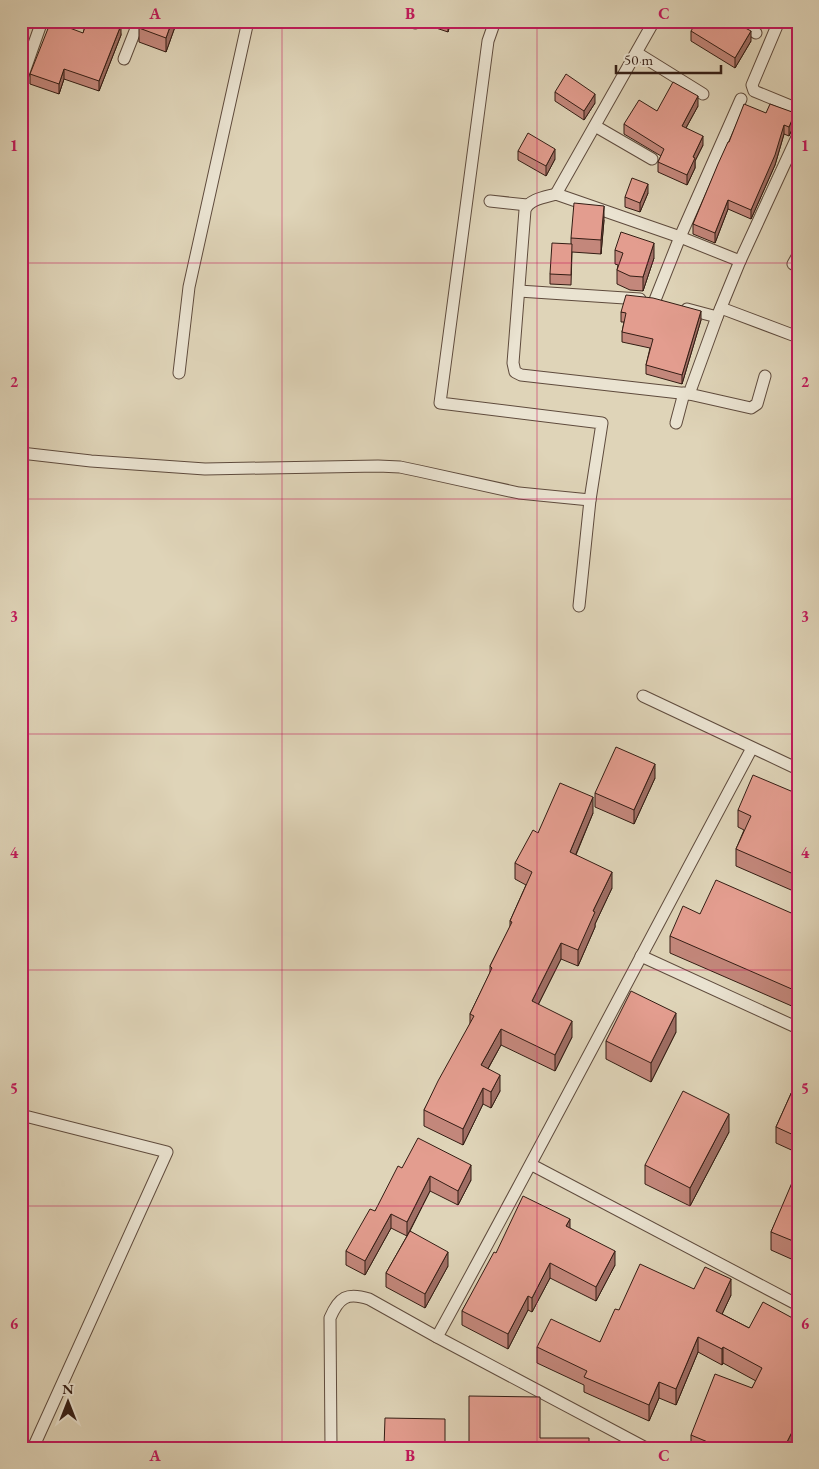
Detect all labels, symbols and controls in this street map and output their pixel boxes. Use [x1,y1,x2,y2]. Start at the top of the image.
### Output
text: A [148,3,161,24]
text: B [405,3,415,24]
text: C [658,3,670,24]
scale bar [616,42,722,74]
text: 50 m [624,50,653,69]
text: 1 [10,135,18,156]
text: 1 [801,135,809,156]
text: 2 [10,371,19,392]
text: 2 [801,371,810,392]
text: 3 [10,606,18,627]
text: 3 [801,606,809,627]
text: 4 [10,842,19,863]
text: 4 [801,842,810,863]
text: 5 [10,1078,18,1099]
text: 5 [801,1078,809,1099]
text: 6 [10,1313,19,1334]
text: 6 [801,1313,810,1334]
north arrow [42,1376,92,1426]
text: N [62,1380,74,1398]
text: A [148,1445,161,1466]
text: B [405,1445,415,1466]
text: C [658,1445,670,1466]

